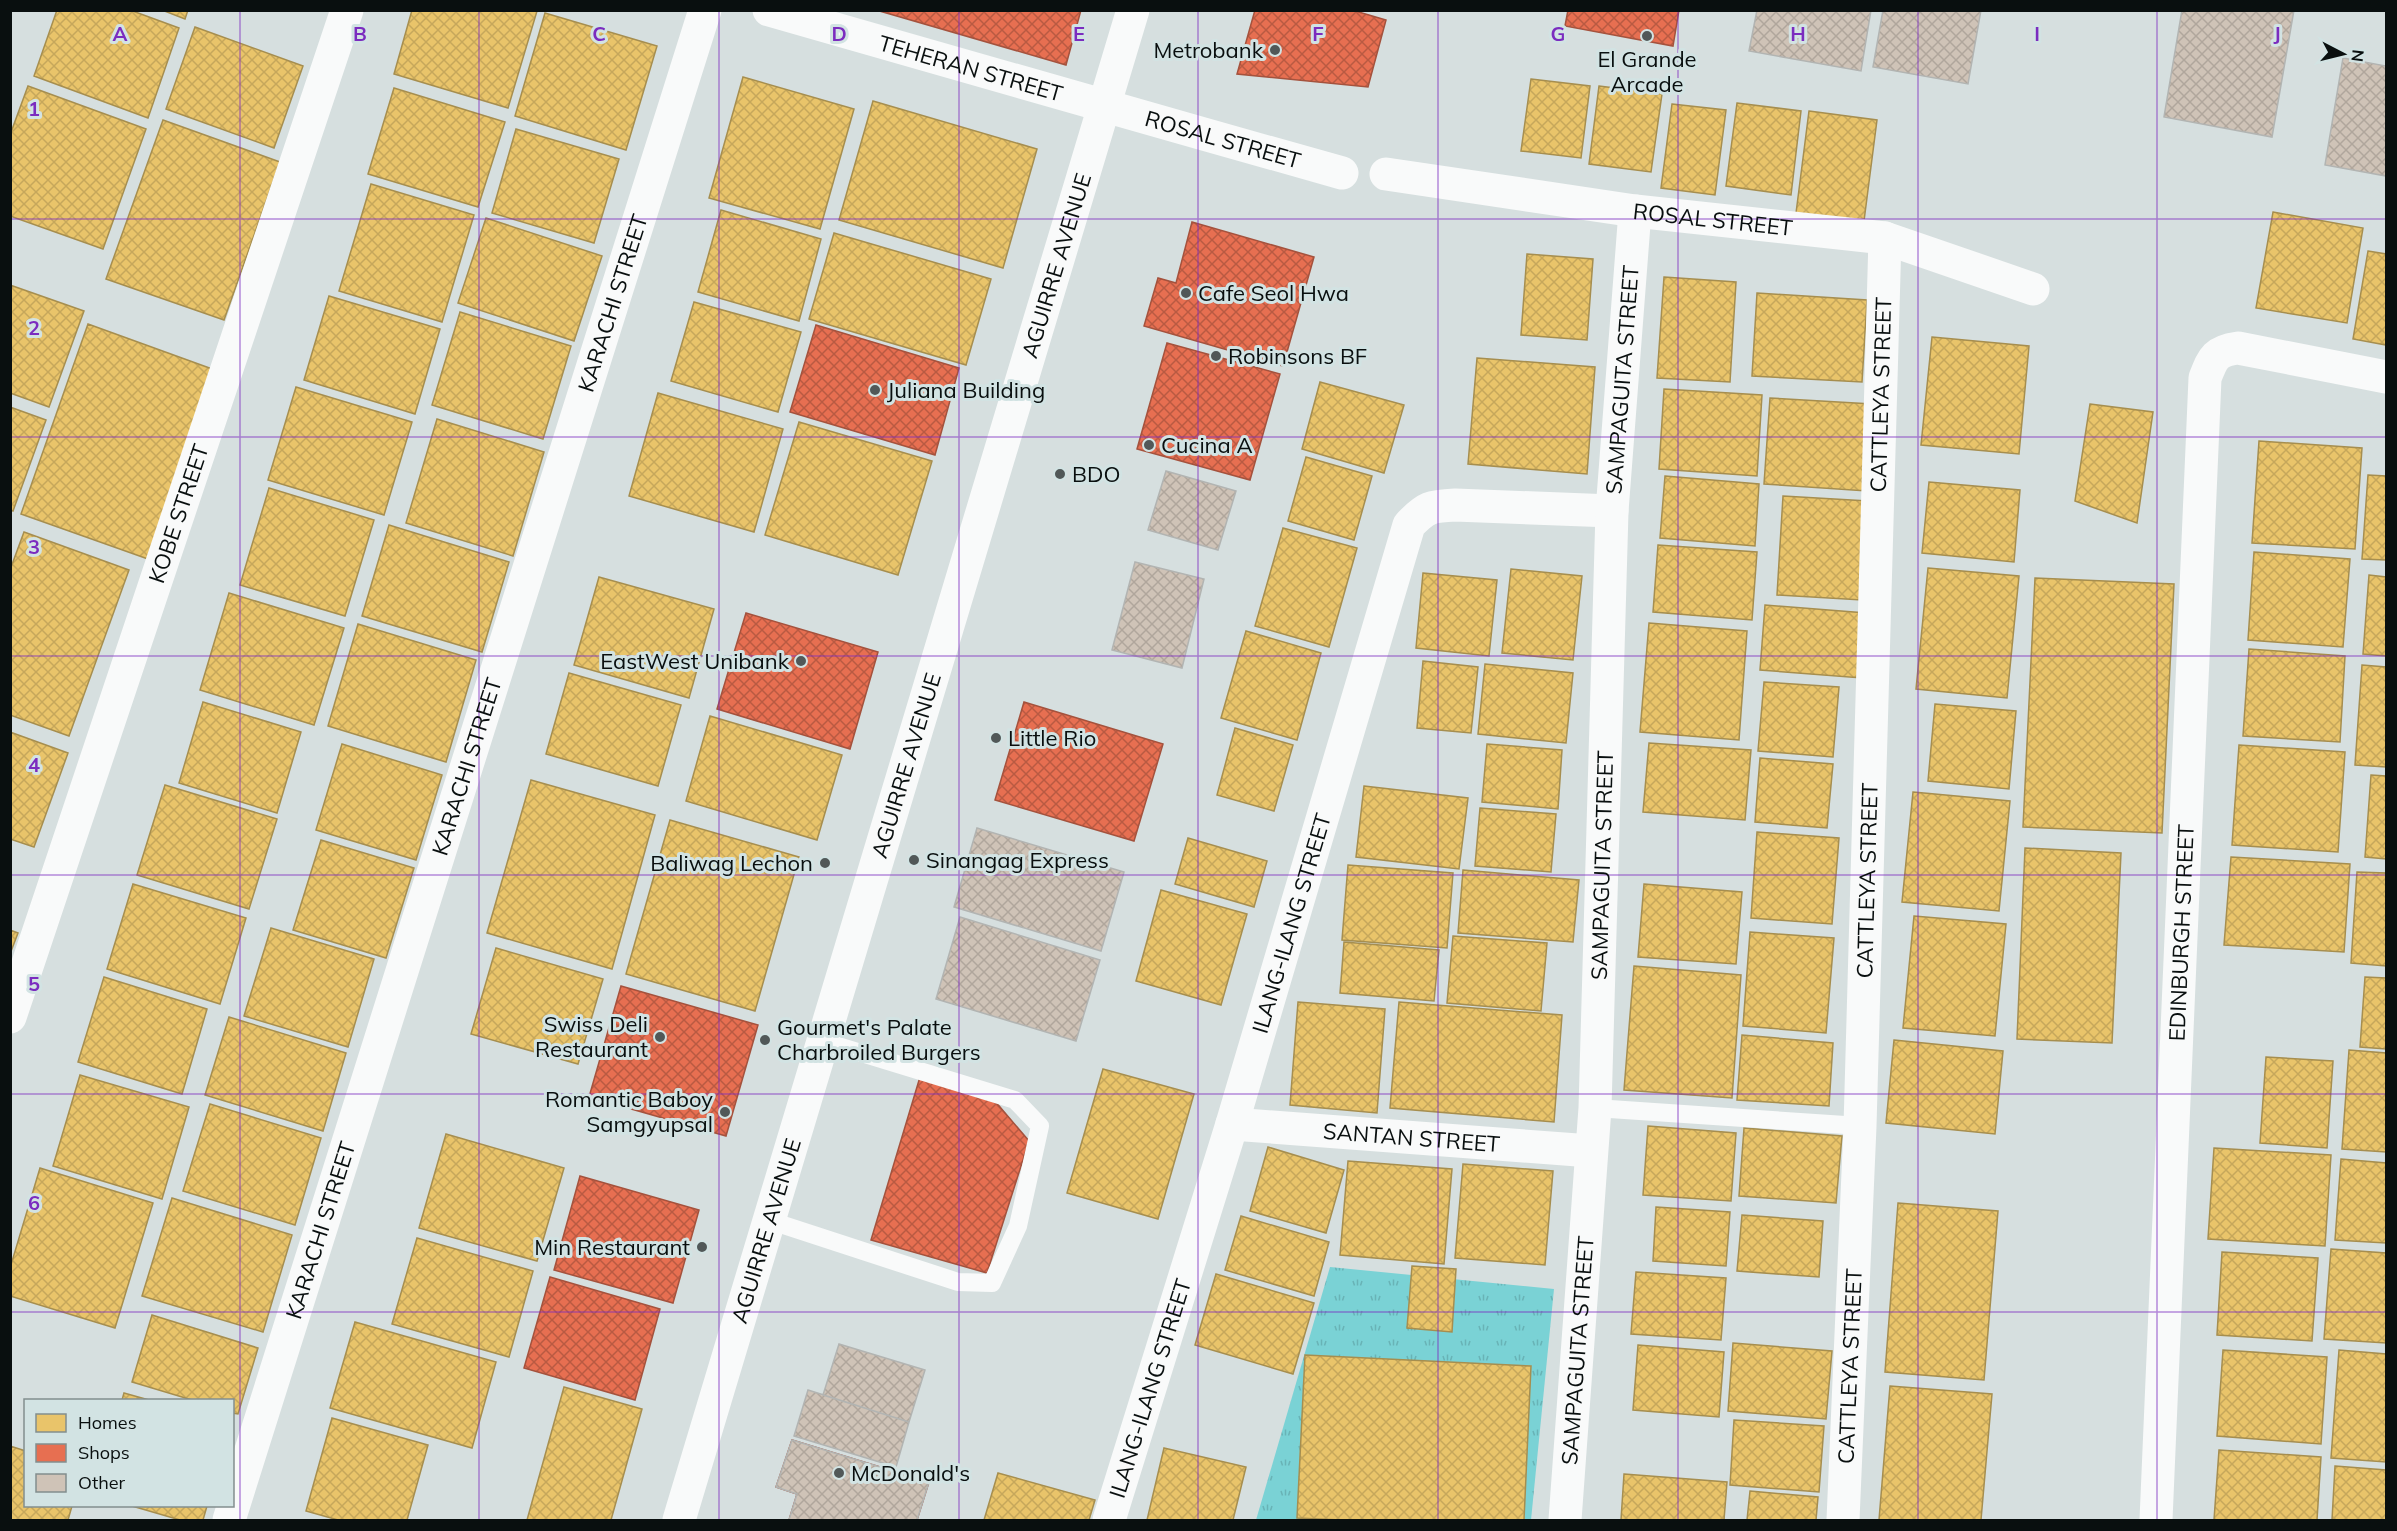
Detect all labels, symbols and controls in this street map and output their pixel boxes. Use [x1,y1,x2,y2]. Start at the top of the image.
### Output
text: A [113,21,128,46]
text: B [353,21,367,46]
text: C [592,21,606,46]
text: D [831,21,847,46]
text: E [1073,21,1085,46]
text: F [1312,21,1324,46]
text: G [1551,21,1565,46]
text: H [1790,21,1806,46]
text: I [2034,21,2040,46]
text: J [2273,21,2281,46]
north arrow [2313,24,2373,84]
street label: TEHERAN STREET [875,29,1066,108]
marker: El Grande Arcade [1640,29,1654,43]
place label: Metrobank [1153,36,1264,64]
marker: Metrobank [1268,43,1282,57]
place label: El Grande Arcade [1597,45,1697,98]
text: N [2347,49,2369,63]
text: 1 [28,96,40,121]
street label: ROSAL STREET [1142,104,1304,175]
street label: AGUIRRE AVENUE [1015,170,1097,361]
street label: ROSAL STREET [1632,197,1794,242]
street label: KARACHI STREET [572,211,654,395]
street label: SAMPAGUITA STREET [1599,264,1645,495]
place label: Cafe Seol Hwa [1198,279,1349,307]
marker: Cafe Seol Hwa [1179,286,1193,300]
street label: CATTLEYA STREET [1864,297,1897,493]
text: 2 [28,315,40,340]
place label: Robinsons BF [1228,342,1367,370]
marker: Robinsons BF [1209,349,1223,363]
place label: Juliana Building [887,376,1045,404]
marker: Juliana Building [868,383,882,397]
place label: Cucina A [1161,431,1253,459]
marker: Cucina A [1142,438,1156,452]
street label: KOBE STREET [142,440,215,587]
place label: BDO [1072,460,1120,488]
marker: BDO [1053,467,1067,481]
text: 3 [28,534,40,559]
place label: EastWest Unibank [600,647,790,675]
marker: EastWest Unibank [794,654,808,668]
street label: AGUIRRE AVENUE [865,670,947,861]
street label: KARACHI STREET [425,674,508,859]
place label: Little Rio [1008,724,1096,752]
marker: Little Rio [989,731,1003,745]
street label: SAMPAGUITA STREET [1585,750,1619,980]
text: 4 [28,752,40,777]
street label: CATTLEYA STREET [1850,782,1884,979]
street label: ILANG-ILANG STREET [1246,810,1337,1036]
street label: EDINBURGH STREET [2163,823,2200,1042]
place label: Sinangag Express [926,846,1109,874]
place label: Baliwag Lechon [650,849,813,877]
marker: Sinangag Express [907,853,921,867]
marker: Baliwag Lechon [818,856,832,870]
text: 5 [28,971,40,996]
place label: Swiss Deli Restaurant [535,1010,648,1063]
place label: Gourmet's Palate Charbroiled Burgers [777,1013,981,1066]
marker: Swiss Deli Restaurant [653,1030,667,1044]
marker: Gourmet's Palate Charbroiled Burgers [758,1033,772,1047]
place label: Romantic Baboy Samgyupsal [545,1085,713,1138]
marker: Romantic Baboy Samgyupsal [718,1105,732,1119]
street label: SANTAN STREET [1322,1117,1501,1158]
street label: AGUIRRE AVENUE [725,1135,807,1327]
street label: KARACHI STREET [279,1138,361,1322]
text: 6 [28,1190,40,1215]
place label: Min Restaurant [534,1233,690,1261]
street label: SAMPAGUITA STREET [1555,1235,1600,1466]
marker: Min Restaurant [695,1240,709,1254]
street label: CATTLEYA STREET [1831,1268,1868,1464]
street label: ILANG-ILANG STREET [1103,1275,1197,1501]
legend [24,1399,234,1507]
text: Homes [78,1411,137,1434]
text: Shops [78,1441,130,1464]
place label: McDonald's [851,1459,970,1487]
marker: McDonald's [832,1466,846,1480]
text: Other [78,1471,126,1494]

